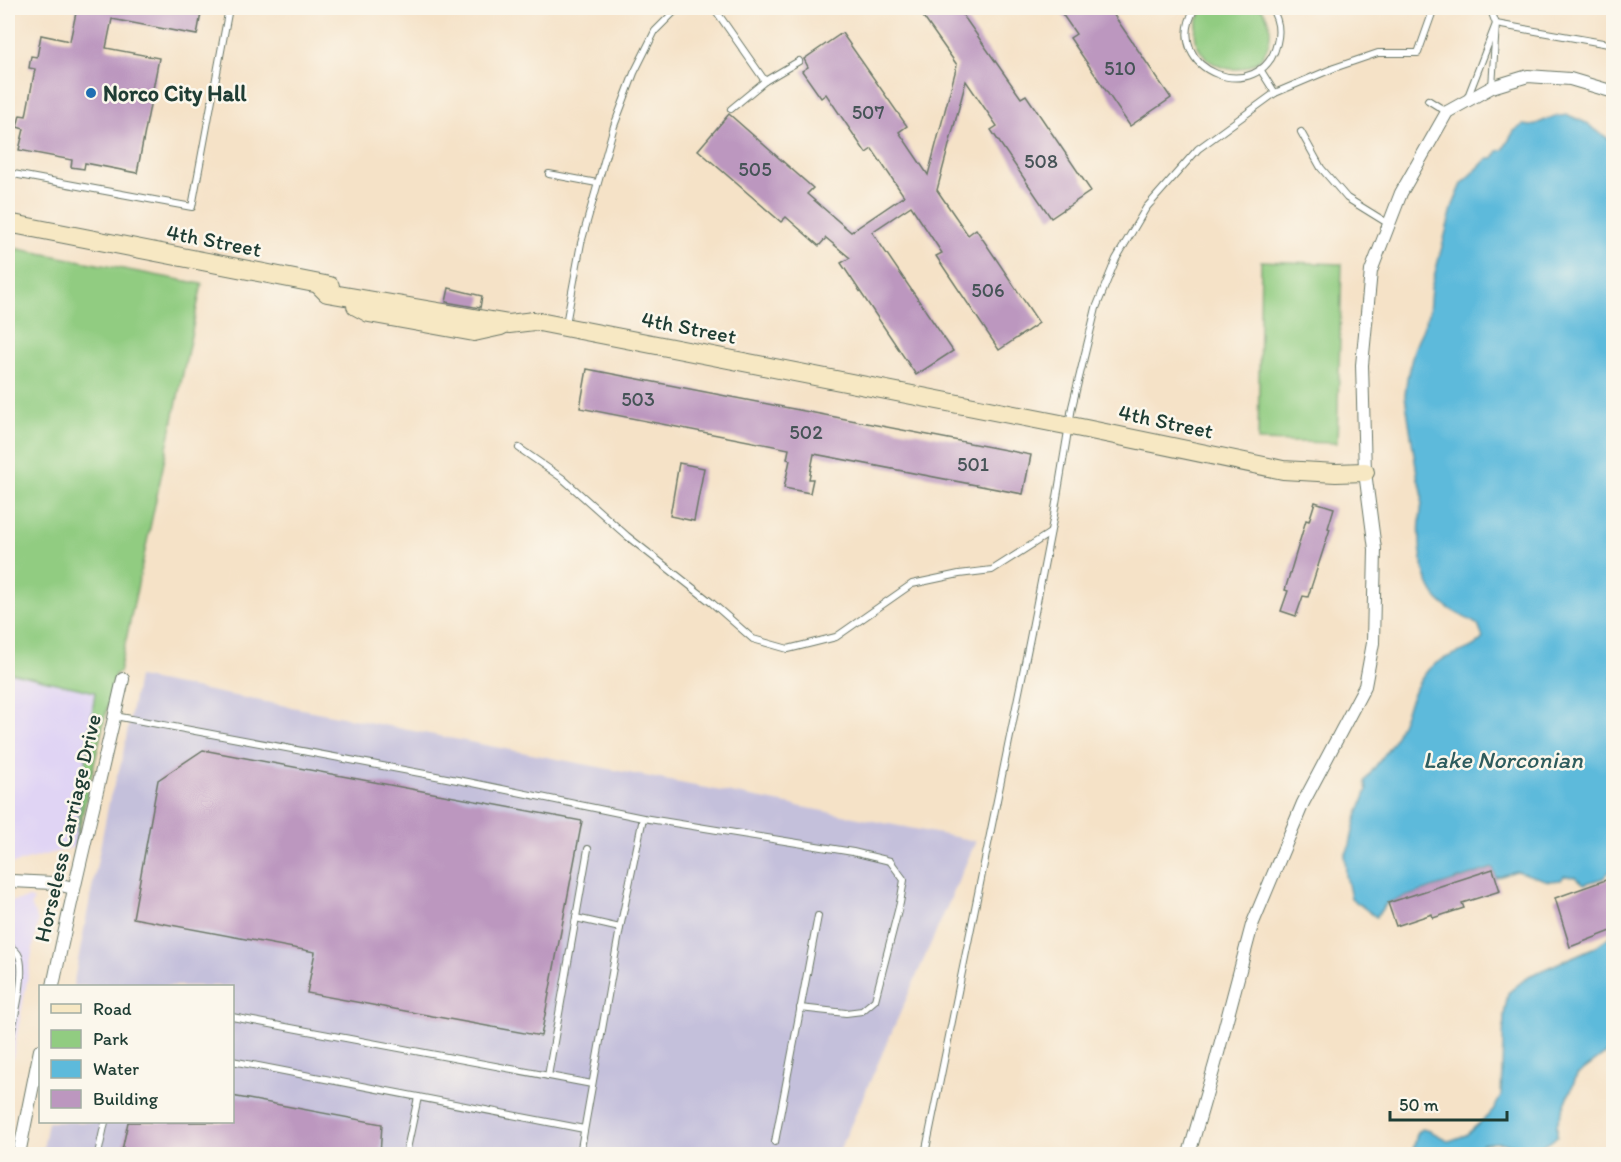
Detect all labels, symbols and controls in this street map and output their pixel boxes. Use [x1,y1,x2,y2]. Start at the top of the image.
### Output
house number: 510 [1104,56,1136,80]
place label: Norco City Hall [103,80,247,107]
marker: Norco City Hall [84,86,98,100]
house number: 507 [852,100,884,124]
house number: 508 [1024,149,1058,173]
house number: 505 [738,157,772,181]
street label: 4th Street [164,218,264,263]
house number: 506 [971,278,1005,302]
street label: 4th Street [639,305,739,350]
house number: 503 [621,387,655,411]
street label: 4th Street [1116,398,1216,445]
house number: 502 [789,420,823,444]
house number: 501 [957,452,989,476]
street label: Horseless Carriage Drive [28,711,107,945]
water label: Lake Norconian [1423,745,1583,774]
legend [39,985,234,1123]
text: Road [93,998,132,1020]
text: Park [93,1028,128,1050]
text: Water [93,1058,139,1080]
scale bar [1390,1084,1507,1122]
text: Building [93,1088,159,1110]
text: 50 m [1399,1094,1439,1116]

